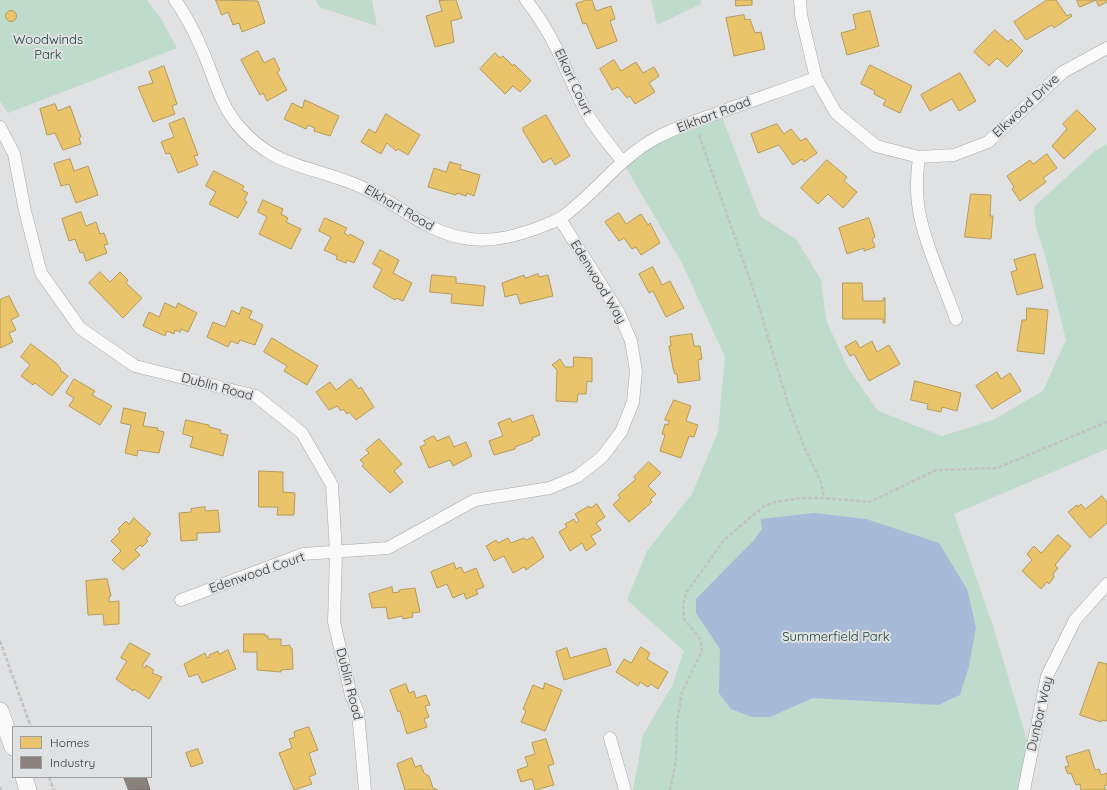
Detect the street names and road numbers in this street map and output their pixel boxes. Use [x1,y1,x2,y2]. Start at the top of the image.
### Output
street label: Elkart Court [551,46,595,118]
street label: Elkwood Drive [989,71,1063,141]
street label: Elkhart Road [675,94,753,136]
street label: Elkhart Road [361,182,437,234]
street label: Edenwood Way [567,237,629,327]
street label: Dublin Road [179,370,255,404]
street label: Edenwood Court [207,549,307,597]
street label: Dublin Road [333,646,365,722]
street label: Dunbar Way [1024,675,1056,753]

